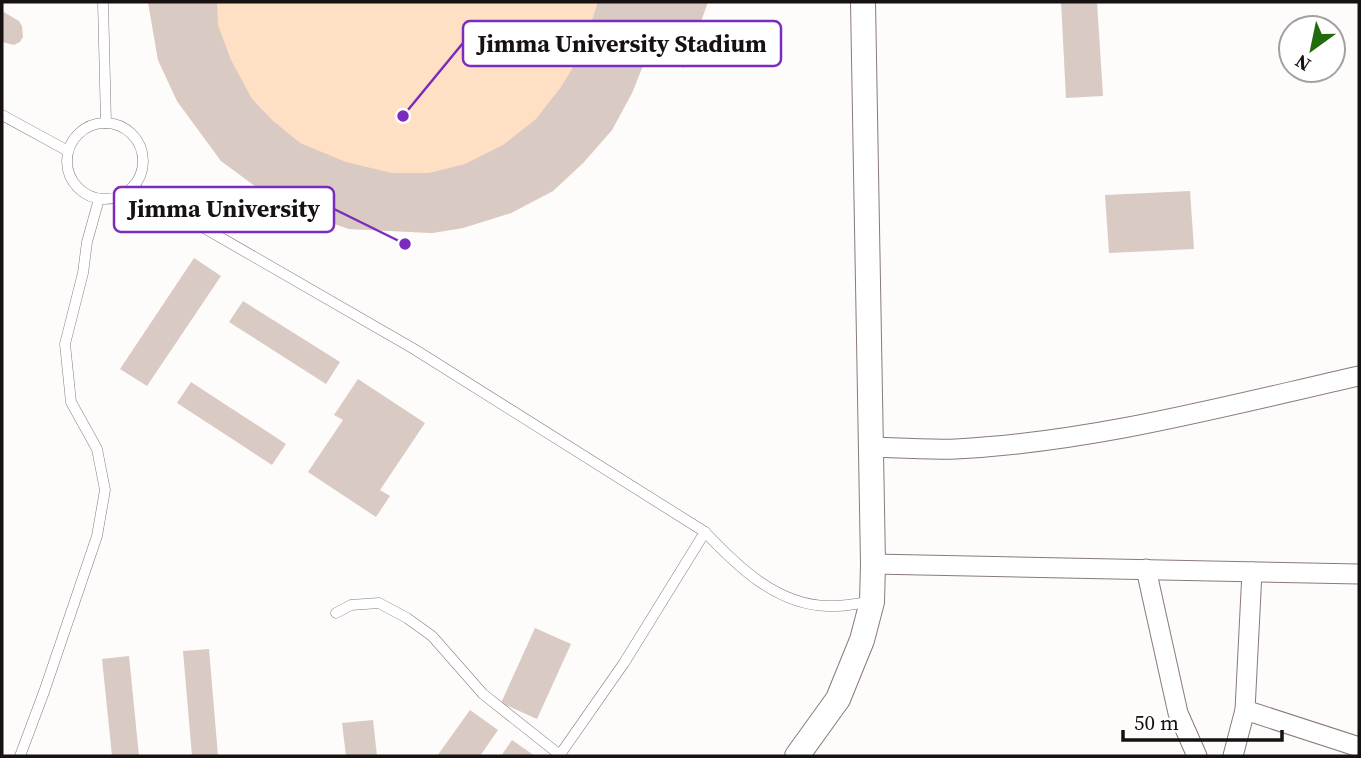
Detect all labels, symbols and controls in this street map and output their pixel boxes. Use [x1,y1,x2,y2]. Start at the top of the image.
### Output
north arrow [1277,14,1347,84]
callout: Jimma University Stadium [463,21,781,66]
text: Jimma University Stadium [475,27,767,60]
text: N [1290,48,1316,78]
callout: Jimma University [114,187,334,232]
text: Jimma University [126,192,320,225]
scale bar [1123,698,1282,742]
text: 50 m [1134,708,1179,737]

